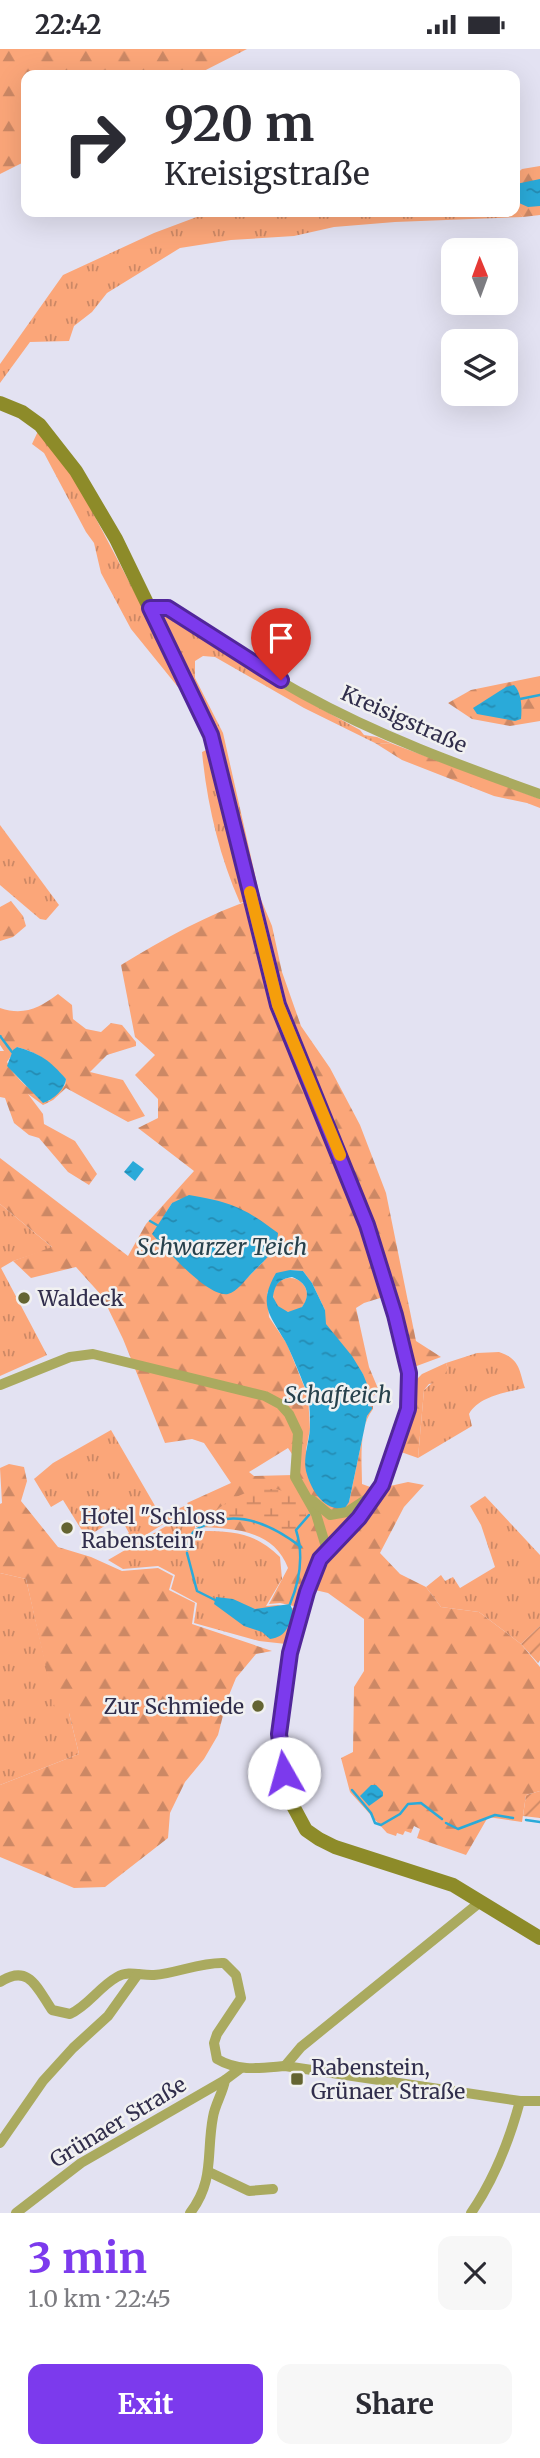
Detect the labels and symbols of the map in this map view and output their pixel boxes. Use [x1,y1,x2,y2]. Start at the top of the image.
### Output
north arrow [441,238,518,315]
pin [251,608,311,680]
street label: Kreisigstraße [337,679,471,759]
water label: Schwarzer Teich [137,1232,307,1261]
place label: Waldeck [37,1285,124,1312]
marker: Waldeck [16,1290,32,1306]
water label: Schafteich [284,1380,392,1409]
place label: Hotel "Schloss Rabenstein" [81,1503,226,1554]
marker: Hotel "Schloss Rabenstein" [59,1520,75,1536]
place label: Zur Schmiede [104,1693,244,1720]
marker: Zur Schmiede [250,1698,266,1714]
position arrow [247,1736,321,1810]
place label: Rabenstein, Grünaer Straße [311,2054,465,2105]
street label: Grünaer Straße [45,2071,191,2173]
marker: Rabenstein, Grünaer Straße [289,2071,305,2087]

